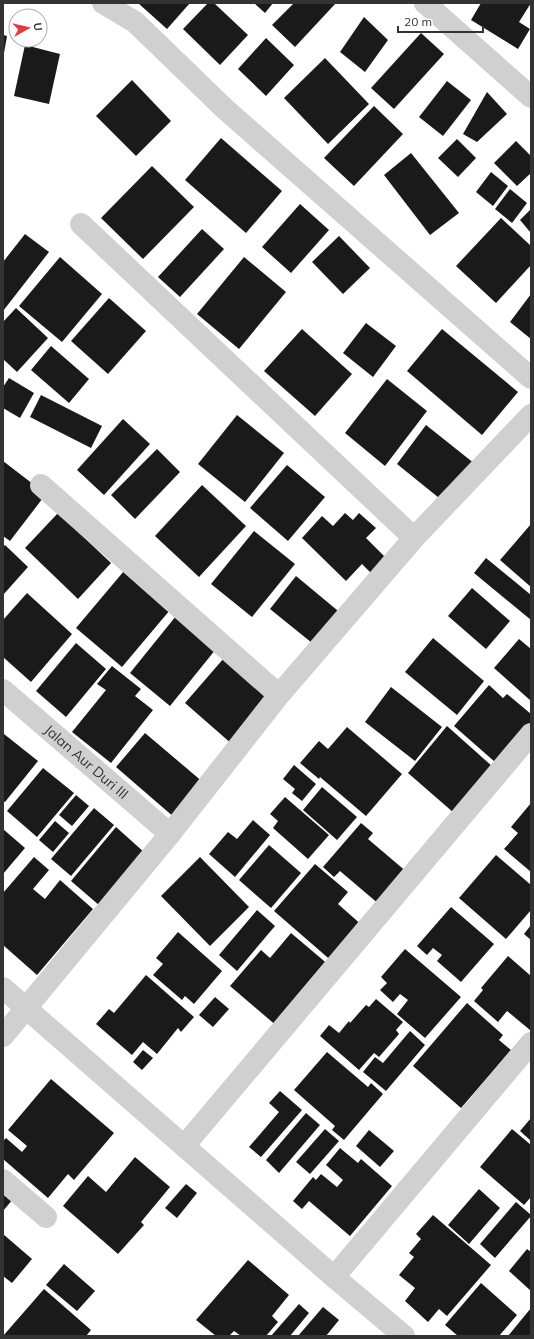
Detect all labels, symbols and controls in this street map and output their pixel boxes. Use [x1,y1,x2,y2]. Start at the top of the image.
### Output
north arrow [8,8,48,48]
scale bar [398,8,483,34]
text: 20 m [404,14,432,29]
text: U [30,22,45,32]
street label: Jalan Aur Duri III [41,721,132,803]

